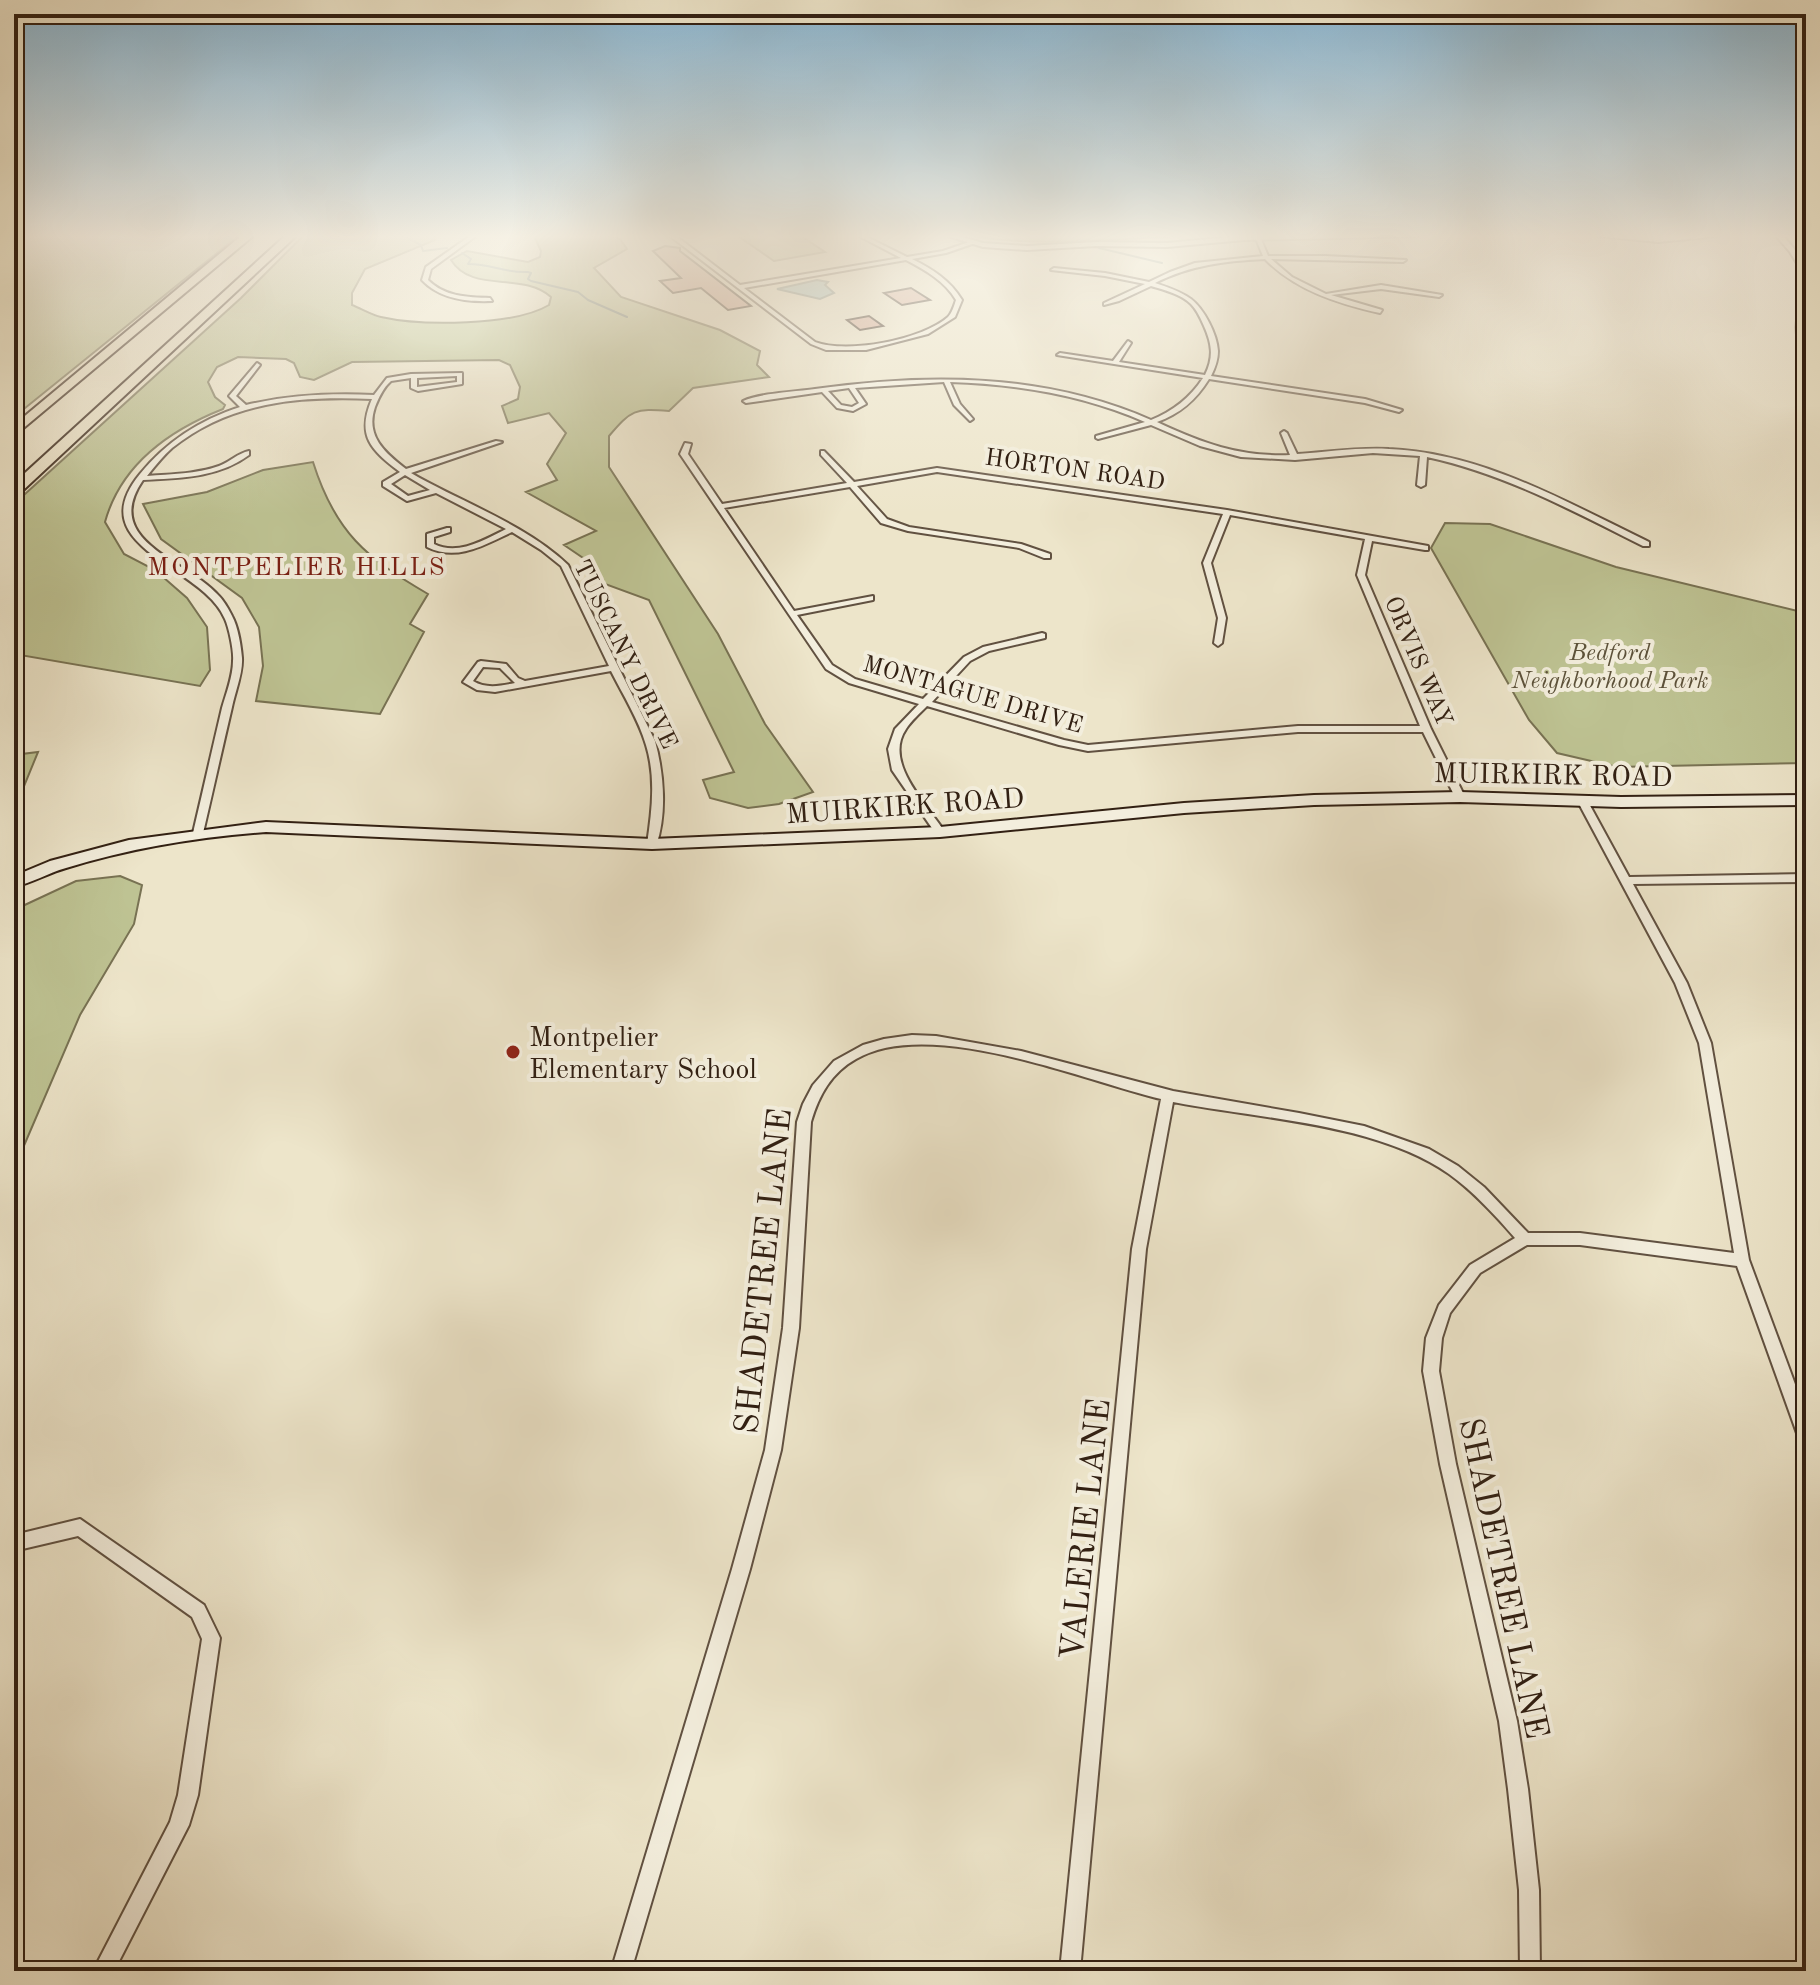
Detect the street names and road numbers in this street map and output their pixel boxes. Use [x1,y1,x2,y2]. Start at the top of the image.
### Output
street label: HORTON ROAD [983,446,1166,496]
street label: TUSCANY DRIVE [568,557,680,753]
street label: ORVIS WAY [1379,593,1455,730]
street label: MONTAGUE DRIVE [860,653,1085,739]
street label: MUIRKIRK ROAD [1433,761,1673,793]
street label: MUIRKIRK ROAD [785,786,1025,830]
street label: SHADETREE LANE [731,1107,799,1436]
street label: VALERIE LANE [1056,1397,1118,1662]
street label: SHADETREE LANE [1451,1415,1553,1742]

